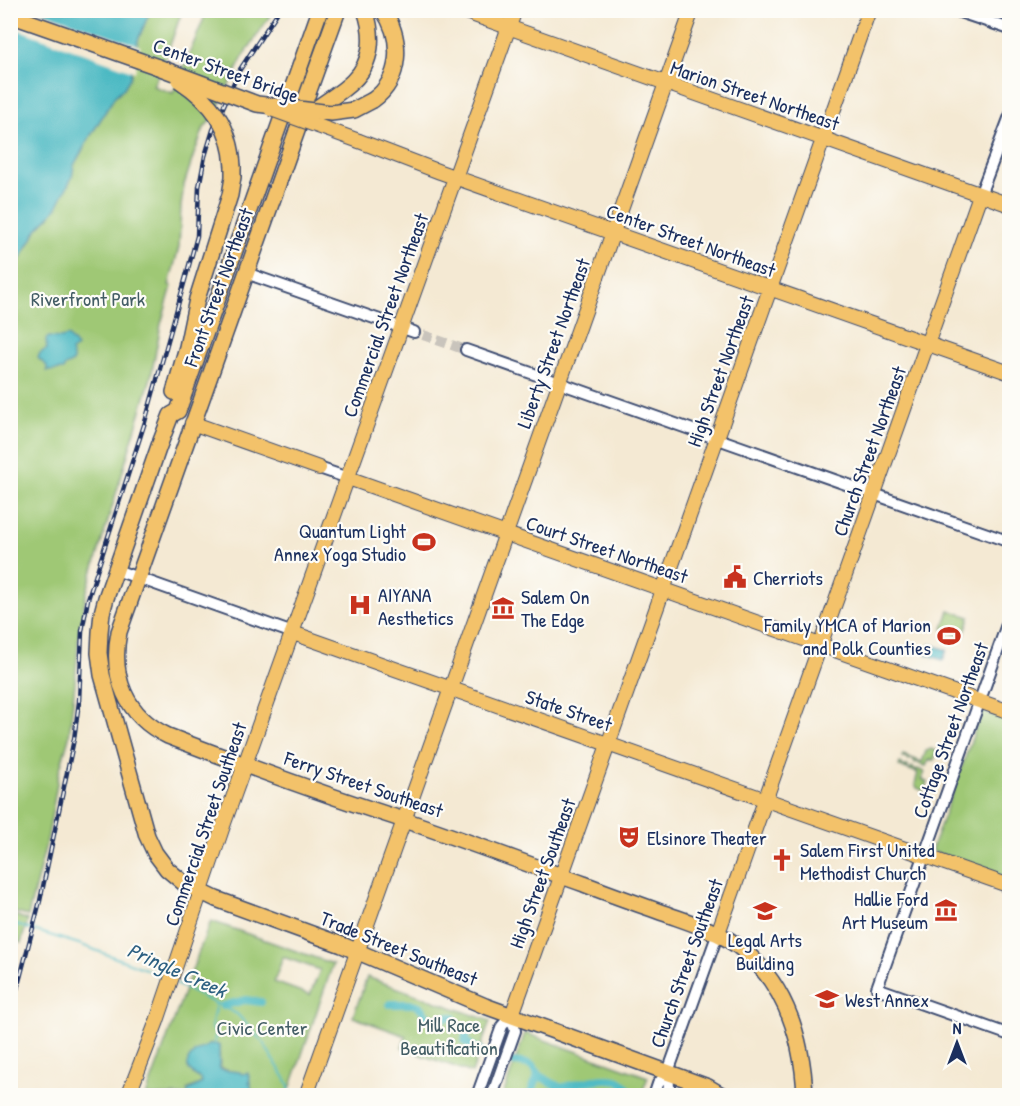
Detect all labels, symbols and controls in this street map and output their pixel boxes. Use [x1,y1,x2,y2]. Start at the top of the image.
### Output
street label: Center Street Bridge [149,31,303,109]
street label: Marion Street Northeast [667,53,844,137]
street label: Center Street Northeast [603,197,780,284]
street label: Front Street Northeast [176,203,260,371]
street label: Commercial Street Northeast [336,208,435,421]
street label: Liberty Street Northeast [510,253,597,432]
park label: Riverfront Park [31,285,145,312]
street label: High Street Northeast [680,291,760,450]
street label: Church Street Northeast [826,361,913,540]
street label: Court Street Northeast [523,509,693,590]
place label: Quantum Light Annex Yoga Studio [274,517,407,567]
sports icon: Quantum Light Annex Yoga Studio [411,529,437,555]
public building icon: Cherriots [722,564,748,590]
place label: Cherriots [753,564,823,591]
place label: AIYANA Aesthetics [378,581,454,631]
place label: Salem On The Edge [521,583,590,633]
hospital icon: AIYANA Aesthetics [347,592,373,618]
museum icon: Salem On The Edge [490,595,516,621]
place label: Family YMCA of Marion and Polk Counties [763,611,931,661]
sports icon: Family YMCA of Marion and Polk Counties [936,623,962,649]
street label: Cottage Street Northeast [906,637,995,822]
street label: State Street [522,683,617,738]
street label: Commercial Street Southeast [157,717,253,930]
street label: Ferry Street Southeast [280,744,448,824]
street label: High Street Southeast [502,793,582,952]
theatre icon: Elsinore Theater [616,824,642,850]
place label: Elsinore Theater [647,824,767,851]
place label: Salem First United Methodist Church [800,836,935,886]
church icon: Salem First United Methodist Church [769,847,795,873]
street label: Church Street Southeast [643,874,729,1051]
place label: Hallie Ford Art Museum [842,885,928,935]
museum icon: Hallie Ford Art Museum [933,897,959,923]
school or university icon: Legal Arts Building [752,898,778,924]
street label: Trade Street Southeast [316,904,483,992]
place label: Legal Arts Building [728,926,802,976]
water label: Pringle Creek [123,935,233,1006]
school or university icon: West Annex [814,986,840,1012]
place label: West Annex [845,986,929,1013]
park label: Mill Race Beautification [400,1011,498,1061]
north arrow [927,1013,987,1073]
park label: Civic Center [217,1014,308,1041]
text: N [953,1017,962,1039]

